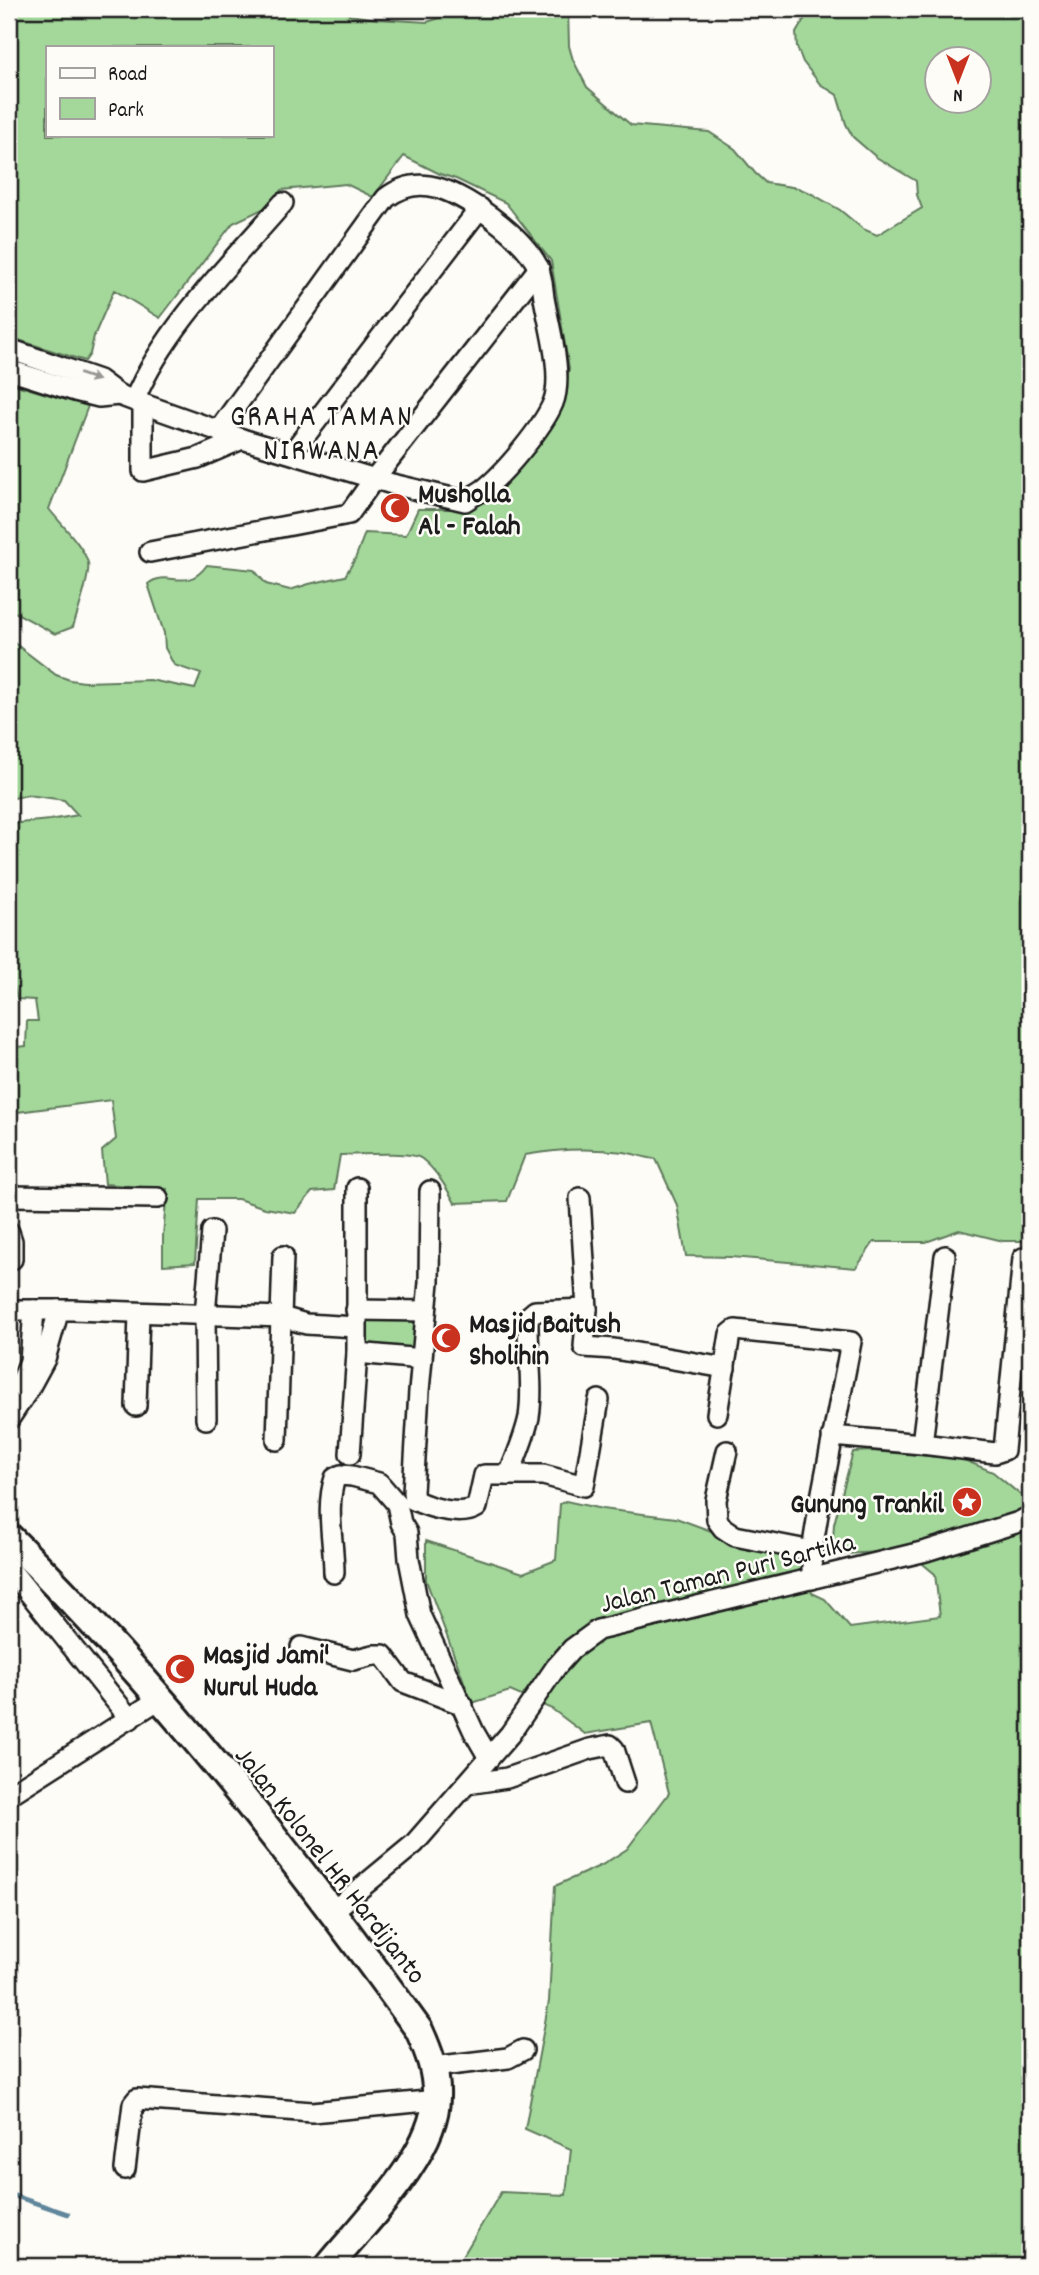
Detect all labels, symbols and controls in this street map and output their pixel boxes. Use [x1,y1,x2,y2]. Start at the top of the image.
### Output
legend [46,46,273,136]
north arrow [923,46,993,116]
text: Road [108,61,147,91]
text: N [953,80,963,107]
text: Park [108,97,144,127]
one-way arrow [78,372,99,383]
district label: GRAHA TAMAN NIRWANA [230,398,414,475]
place label: Musholla Al - Falah [418,477,521,549]
mosque icon: Musholla Al - Falah [378,491,412,525]
place label: Masjid Baitush Sholihin [469,1307,621,1379]
mosque icon: Masjid Baitush Sholihin [429,1321,463,1355]
place icon: Gunung Trankil [950,1485,984,1519]
place label: Gunung Trankil [790,1487,944,1527]
street label: Jalan Taman Puri Sartika [597,1525,861,1627]
place label: Masjid Jami' Nurul Huda [203,1638,330,1710]
mosque icon: Masjid Jami' Nurul Huda [163,1652,197,1686]
street label: Jalan Kolonel HR Hardijanto [222,1740,434,1994]

